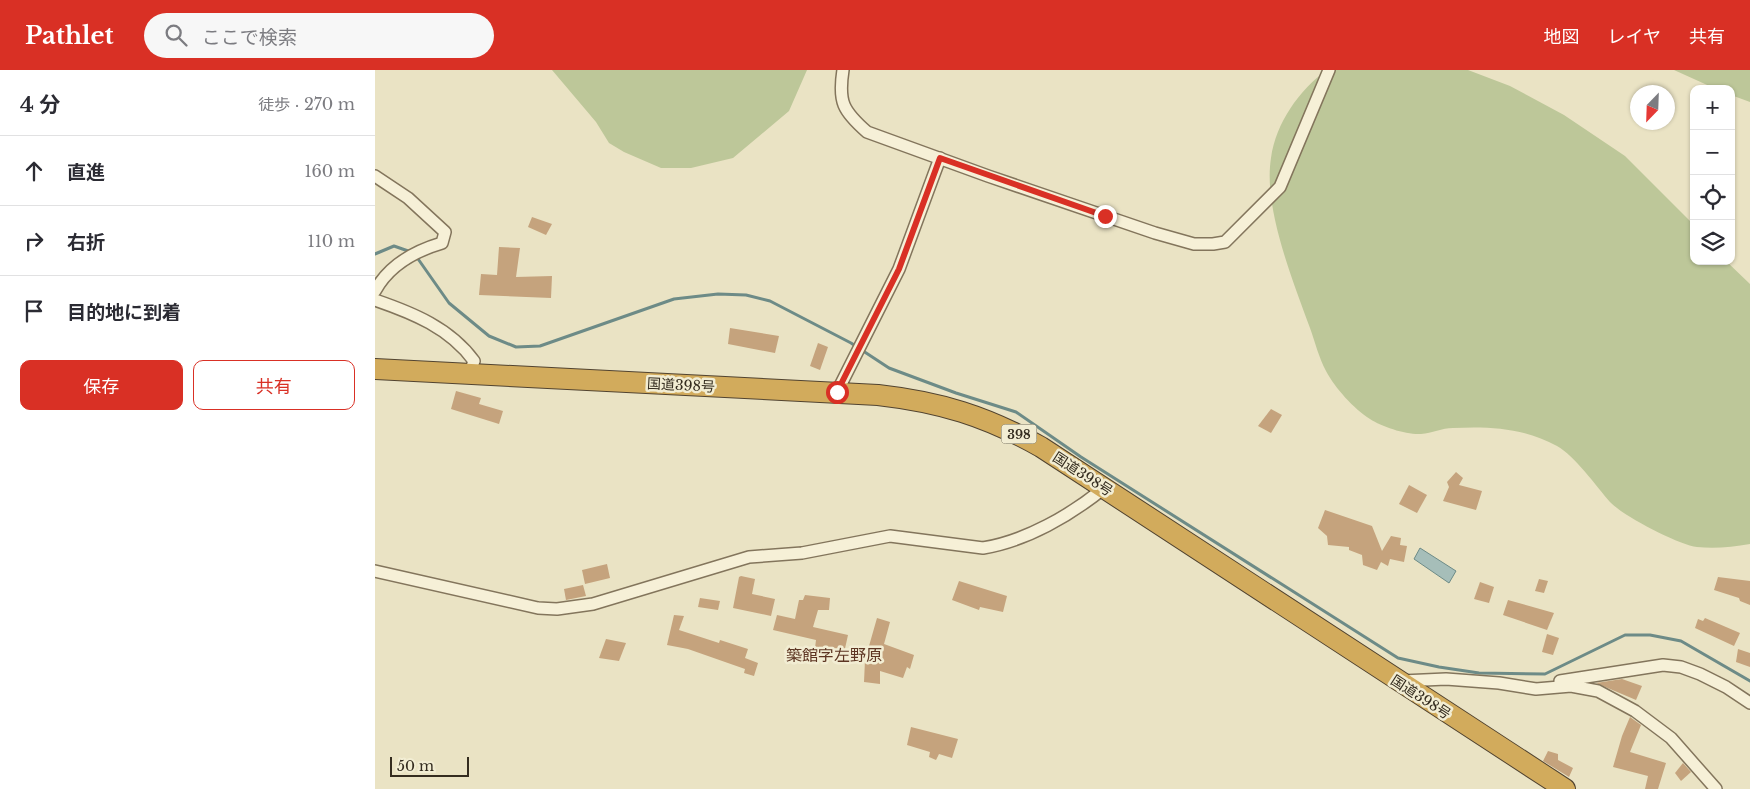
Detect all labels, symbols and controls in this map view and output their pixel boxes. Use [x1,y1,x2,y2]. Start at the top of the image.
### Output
search box [144,13,494,58]
text: Pathlet [25,21,114,50]
icon: search [162,21,190,49]
text: ここで検索 [202,26,297,49]
text: 地図 [1544,26,1580,48]
text: レイヤ [1608,26,1661,48]
text: 共有 [1689,26,1725,48]
north arrow [1630,85,1675,130]
map controls [1690,85,1735,265]
button: + [1690,85,1735,130]
text: 4 分 [20,92,61,118]
text: 徒歩 · 270 m [258,94,355,114]
button: − [1690,130,1735,175]
icon: ahead [20,157,48,185]
text: 直進 [67,161,105,184]
text: 160 m [304,161,355,181]
button: locate [1690,175,1735,220]
route end [1094,205,1117,228]
button: layers [1690,220,1735,265]
icon: right [20,227,48,255]
text: 右折 [67,231,105,254]
text: 110 m [308,231,355,251]
icon: arrive [20,297,48,325]
text: 目的地に到着 [67,301,181,324]
button: 保存 [20,360,183,410]
button: 共有 [193,360,355,410]
street label: 国道398号 [647,374,715,396]
route start [826,381,849,404]
road number: 398 [1001,424,1037,444]
street label: 国道398号 [1050,448,1116,500]
district label: 築館字左野原 [786,645,882,665]
street label: 国道398号 [1388,671,1454,723]
scale bar [390,754,469,777]
text: 50 m [397,757,434,775]

